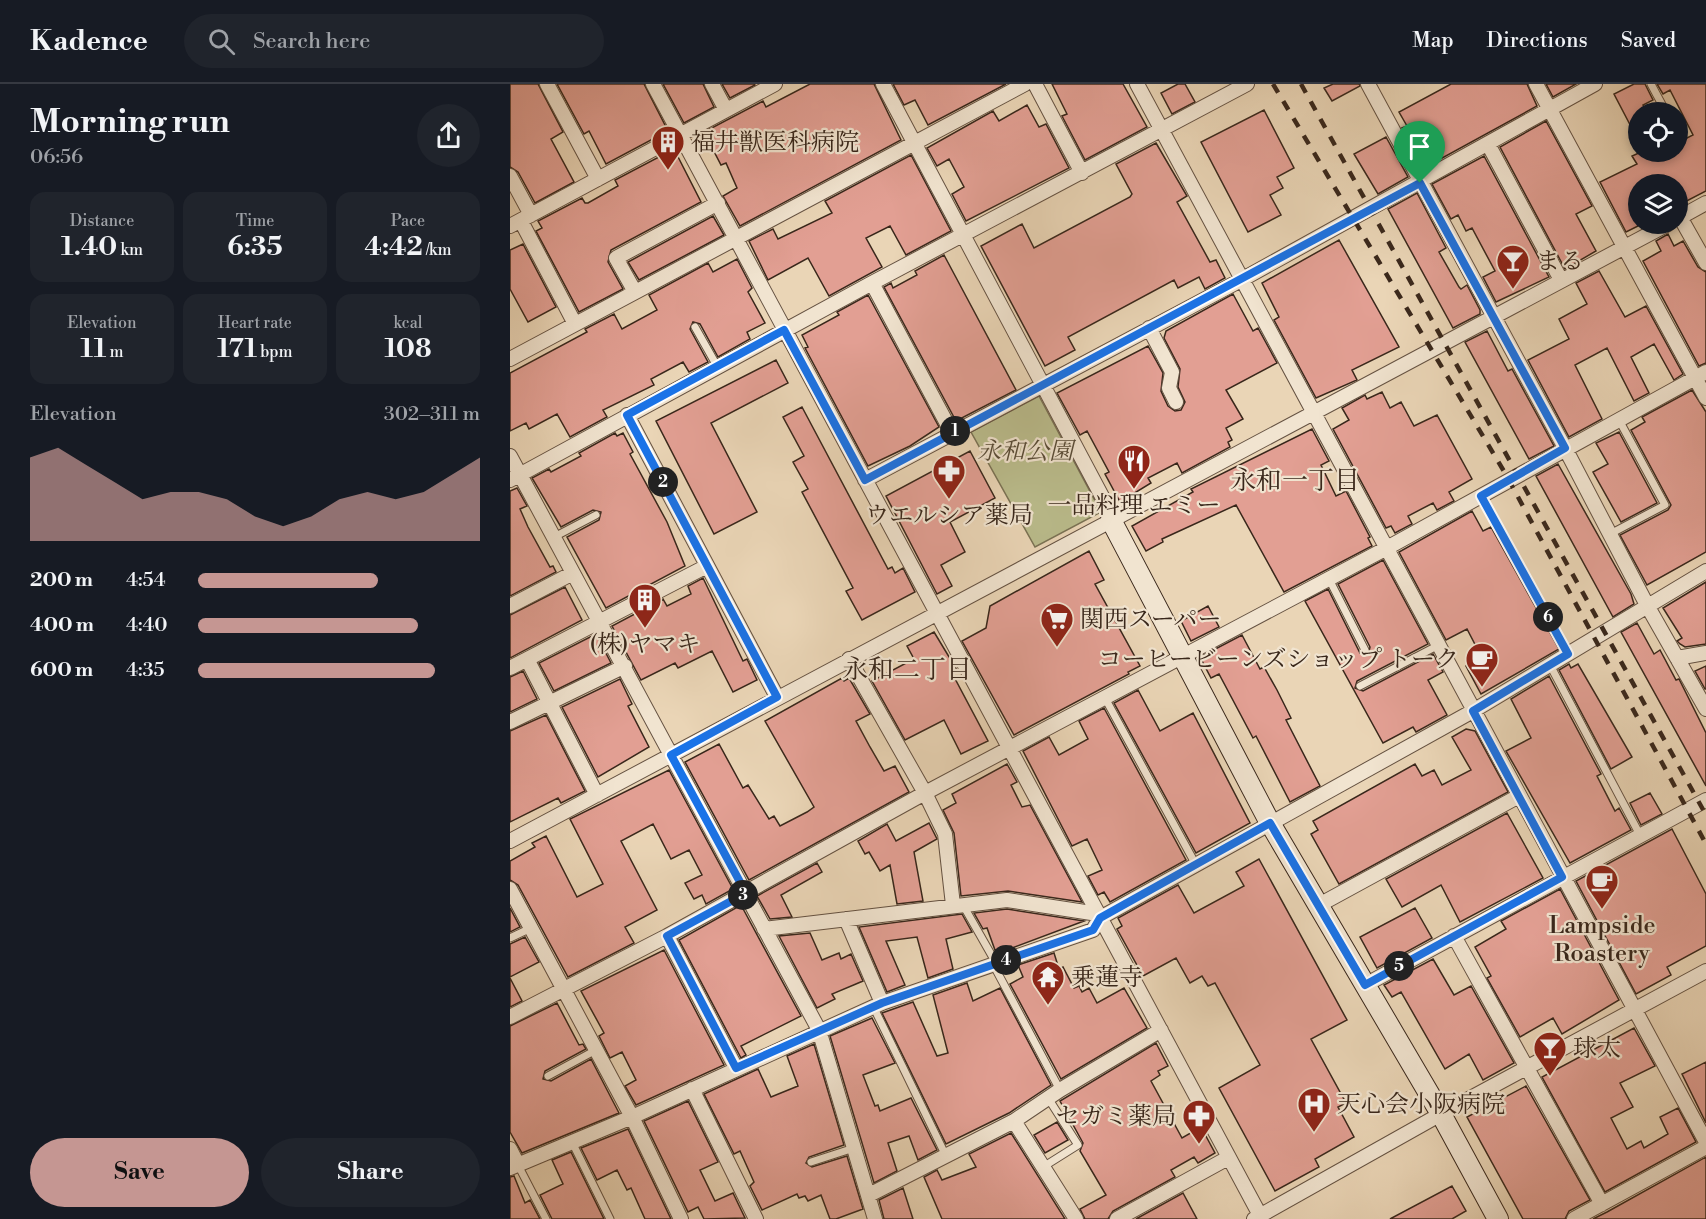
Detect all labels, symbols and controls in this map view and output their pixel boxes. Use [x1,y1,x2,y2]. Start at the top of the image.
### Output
search box [184,14,604,68]
text: Kadence [30,24,148,59]
icon: search [205,25,238,58]
text: Search here [253,28,370,55]
text: Map [1412,28,1454,54]
text: Directions [1487,28,1588,54]
text: Saved [1621,28,1676,54]
text: Morning run [30,102,230,143]
map controls [1628,102,1688,234]
button: locate [1628,102,1688,162]
button: share [417,104,480,167]
pin [1394,121,1445,183]
building icon: 福井獣医科病院 [650,124,686,171]
place label: 福井獣医科病院 [691,128,859,158]
icon: arrive [1403,130,1436,163]
text: 06:56 [30,145,83,170]
button: layers [1628,174,1688,234]
text: Distance [70,211,134,231]
text: Time [236,211,274,231]
text: Pace [391,211,425,231]
text: 1.40 [61,231,117,263]
text: 6:35 [227,231,283,263]
text: 4:42 [365,231,423,263]
text: km [117,240,143,260]
text: /km [423,240,451,260]
bar icon: まる [1495,243,1531,290]
place label: まる [1536,247,1584,277]
text: Elevation [67,313,137,333]
text: Heart rate [218,313,292,333]
text: kcal [393,313,423,333]
text: 11 [80,333,106,365]
text: 171 [217,333,257,365]
text: 108 [384,333,432,365]
text: m [106,342,124,362]
text: bpm [257,342,293,362]
text: Elevation [30,402,117,427]
text: 302–311 m [384,402,480,427]
pin: 1 [940,416,970,446]
text: 1 [951,421,959,441]
park label: 永和公園 [977,437,1077,467]
restaurant icon: 一品料理 エミー [1116,443,1152,490]
pharmacy icon: ウエルシア薬局 [931,453,967,500]
district label: 永和一丁目 [1230,465,1360,497]
pin: 2 [648,467,678,497]
text: 2 [658,472,668,492]
place label: 一品料理 エミー [1048,491,1220,521]
place label: ウエルシア薬局 [865,501,1033,531]
text: 200 m [30,568,93,593]
text: 4:54 [126,568,166,593]
building icon: (株)ヤマキ [627,582,663,629]
supermarket icon: 関西スーパー [1039,601,1075,648]
pin: 6 [1533,602,1563,632]
place label: 関西スーパー [1080,605,1222,635]
text: 6 [1543,607,1553,627]
text: 400 m [30,613,94,638]
text: 4:40 [126,613,168,638]
place label: (株)ヤマキ [590,630,700,660]
cafe icon: コーヒービーンズショップ トーク [1464,641,1500,688]
place label: コーヒービーンズショップ トーク [1098,645,1459,675]
district label: 永和二丁目 [842,654,972,686]
text: 600 m [30,658,93,683]
text: 4:35 [126,658,164,683]
cafe icon: Lampside Roastery [1584,863,1620,910]
pin: 3 [728,880,758,910]
text: 3 [738,885,748,905]
place label: Lampside Roastery [1548,911,1656,969]
pin: 4 [991,945,1021,975]
text: 4 [1001,950,1011,970]
pin: 5 [1384,951,1414,981]
text: 5 [1394,956,1404,976]
temple icon: 乗蓮寺 [1030,959,1066,1006]
place label: 乗蓮寺 [1071,963,1143,993]
bar icon: 球太 [1532,1030,1568,1077]
place label: 球太 [1573,1034,1621,1064]
hospital icon: 天心会小阪病院 [1296,1086,1332,1133]
place label: 天心会小阪病院 [1337,1090,1505,1120]
pharmacy icon: セガミ薬局 [1181,1098,1217,1145]
place label: セガミ薬局 [1056,1102,1176,1132]
button: Save [30,1138,249,1207]
button: Share [261,1138,480,1207]

